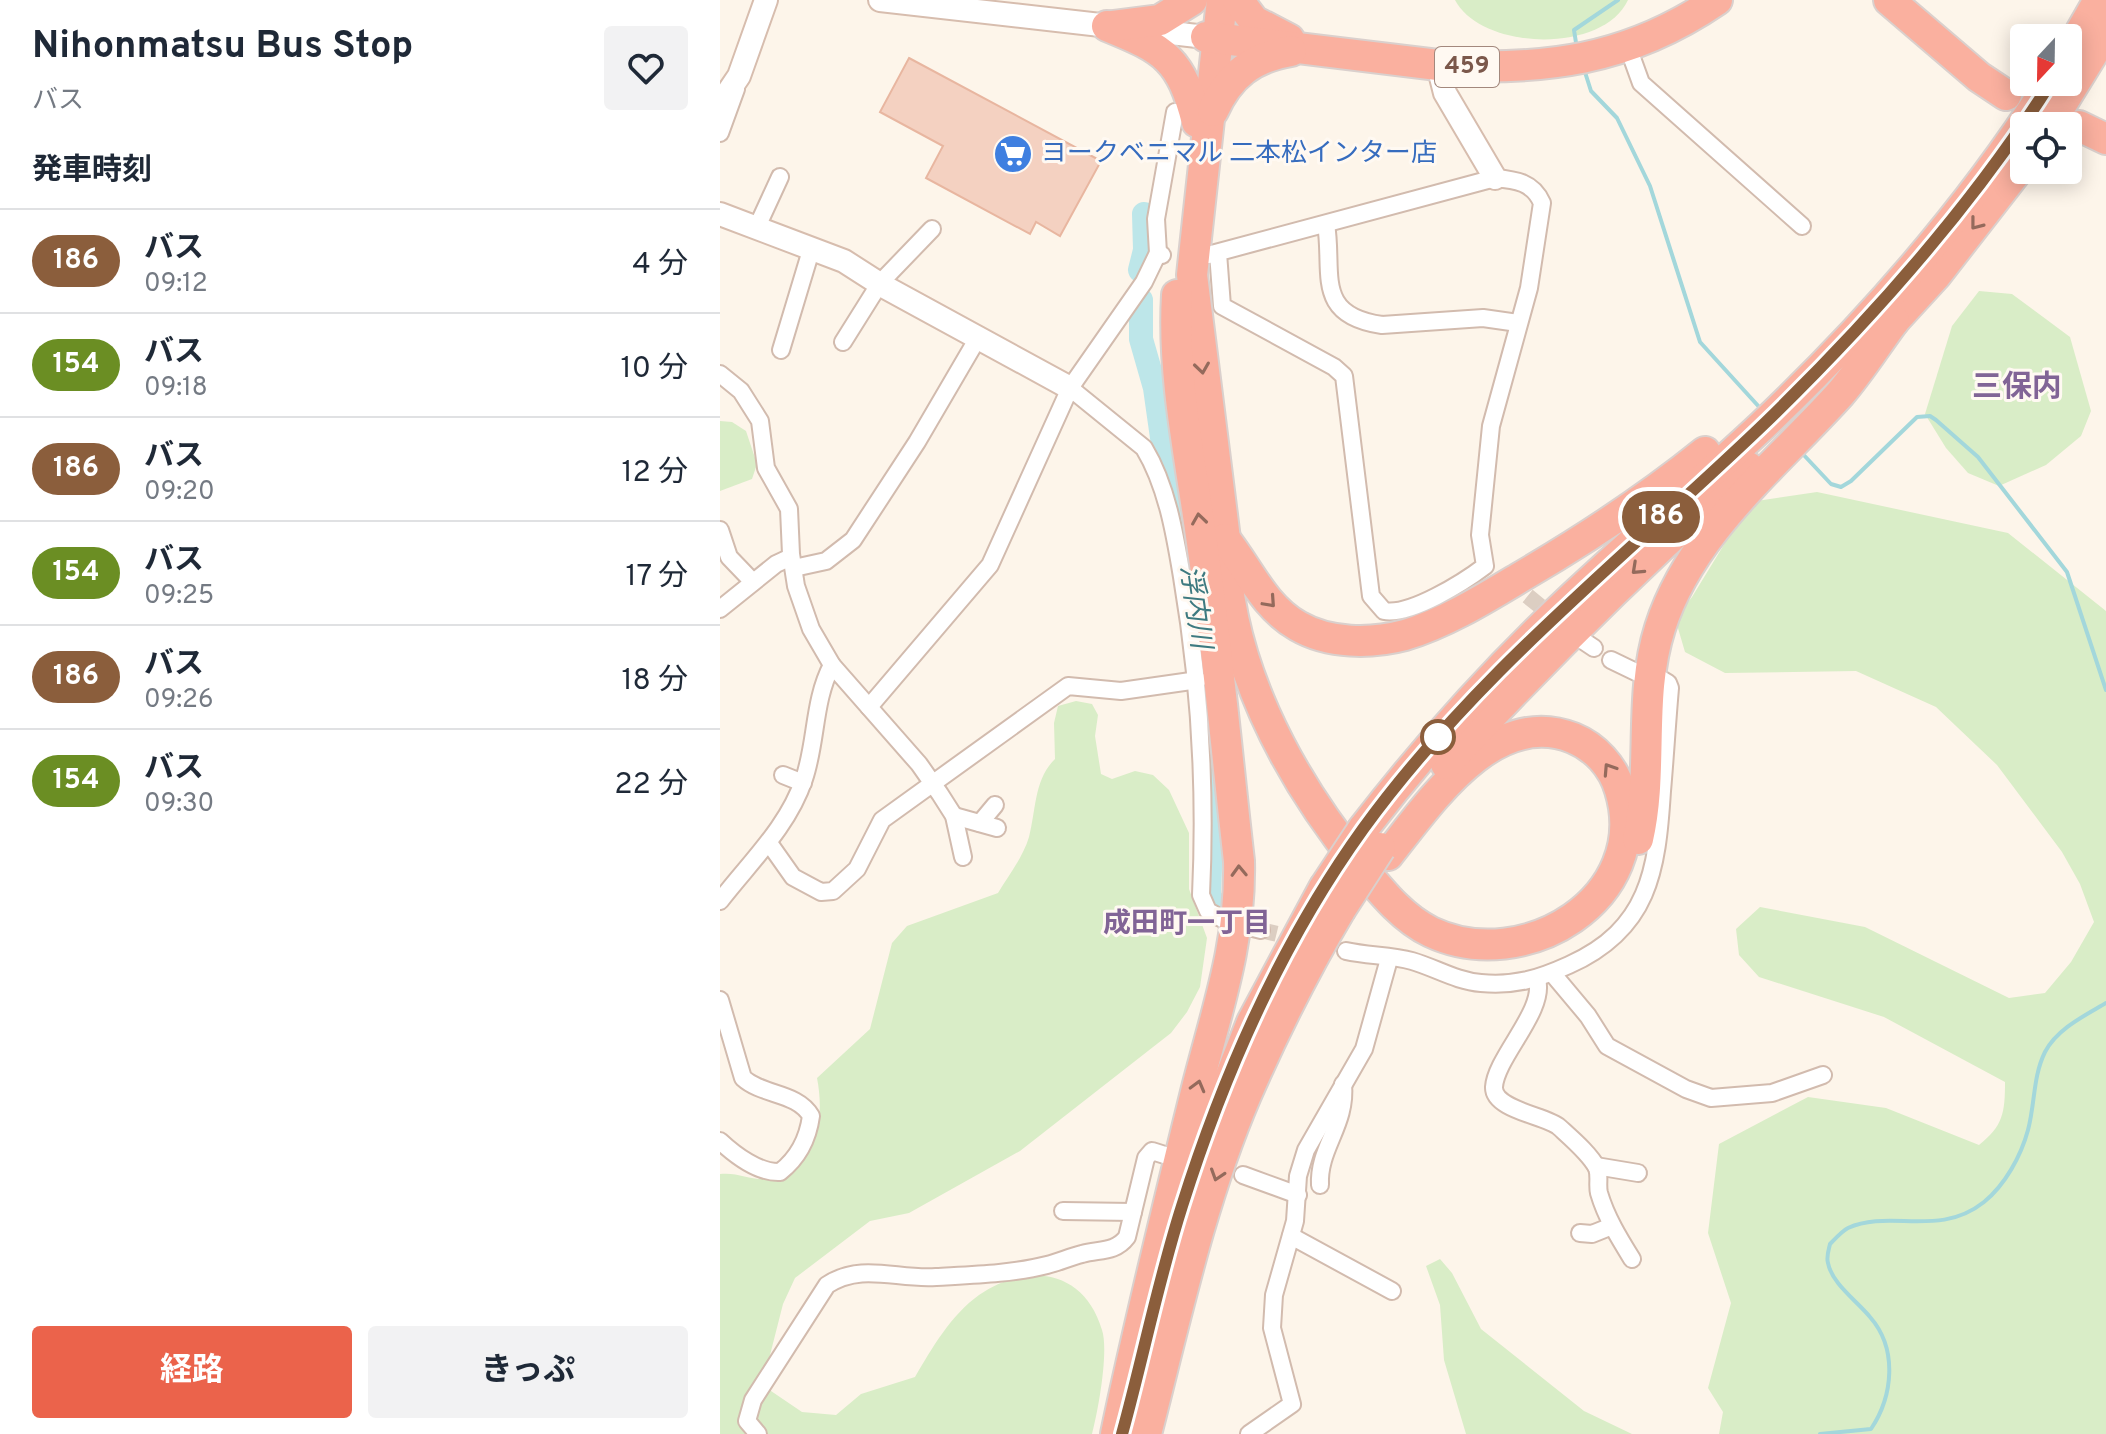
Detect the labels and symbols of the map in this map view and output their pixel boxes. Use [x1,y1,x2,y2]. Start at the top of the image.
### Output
north arrow [2010,24,2082,96]
road number: 459 [1435,47,1499,87]
supermarket icon: ヨークベニマル 二本松インター店 [992,133,1034,175]
place label: ヨークベニマル 二本松インター店 [1041,138,1437,171]
one-way arrow [1971,215,1986,229]
one-way arrow [1193,361,1210,375]
district label: 三保内 [1972,370,2062,407]
line badge: 186 [1615,491,1707,543]
one-way arrow [1191,512,1208,526]
one-way arrow [1631,560,1646,574]
water label: 浮内川 [1170,563,1218,654]
one-way arrow [1261,593,1275,607]
unlabelled marker [1421,720,1455,754]
one-way arrow [1604,764,1619,778]
one-way arrow [1231,864,1248,877]
district label: 成田町一丁目 [1103,907,1271,943]
one-way arrow [1189,1079,1205,1093]
one-way arrow [1211,1167,1227,1181]

